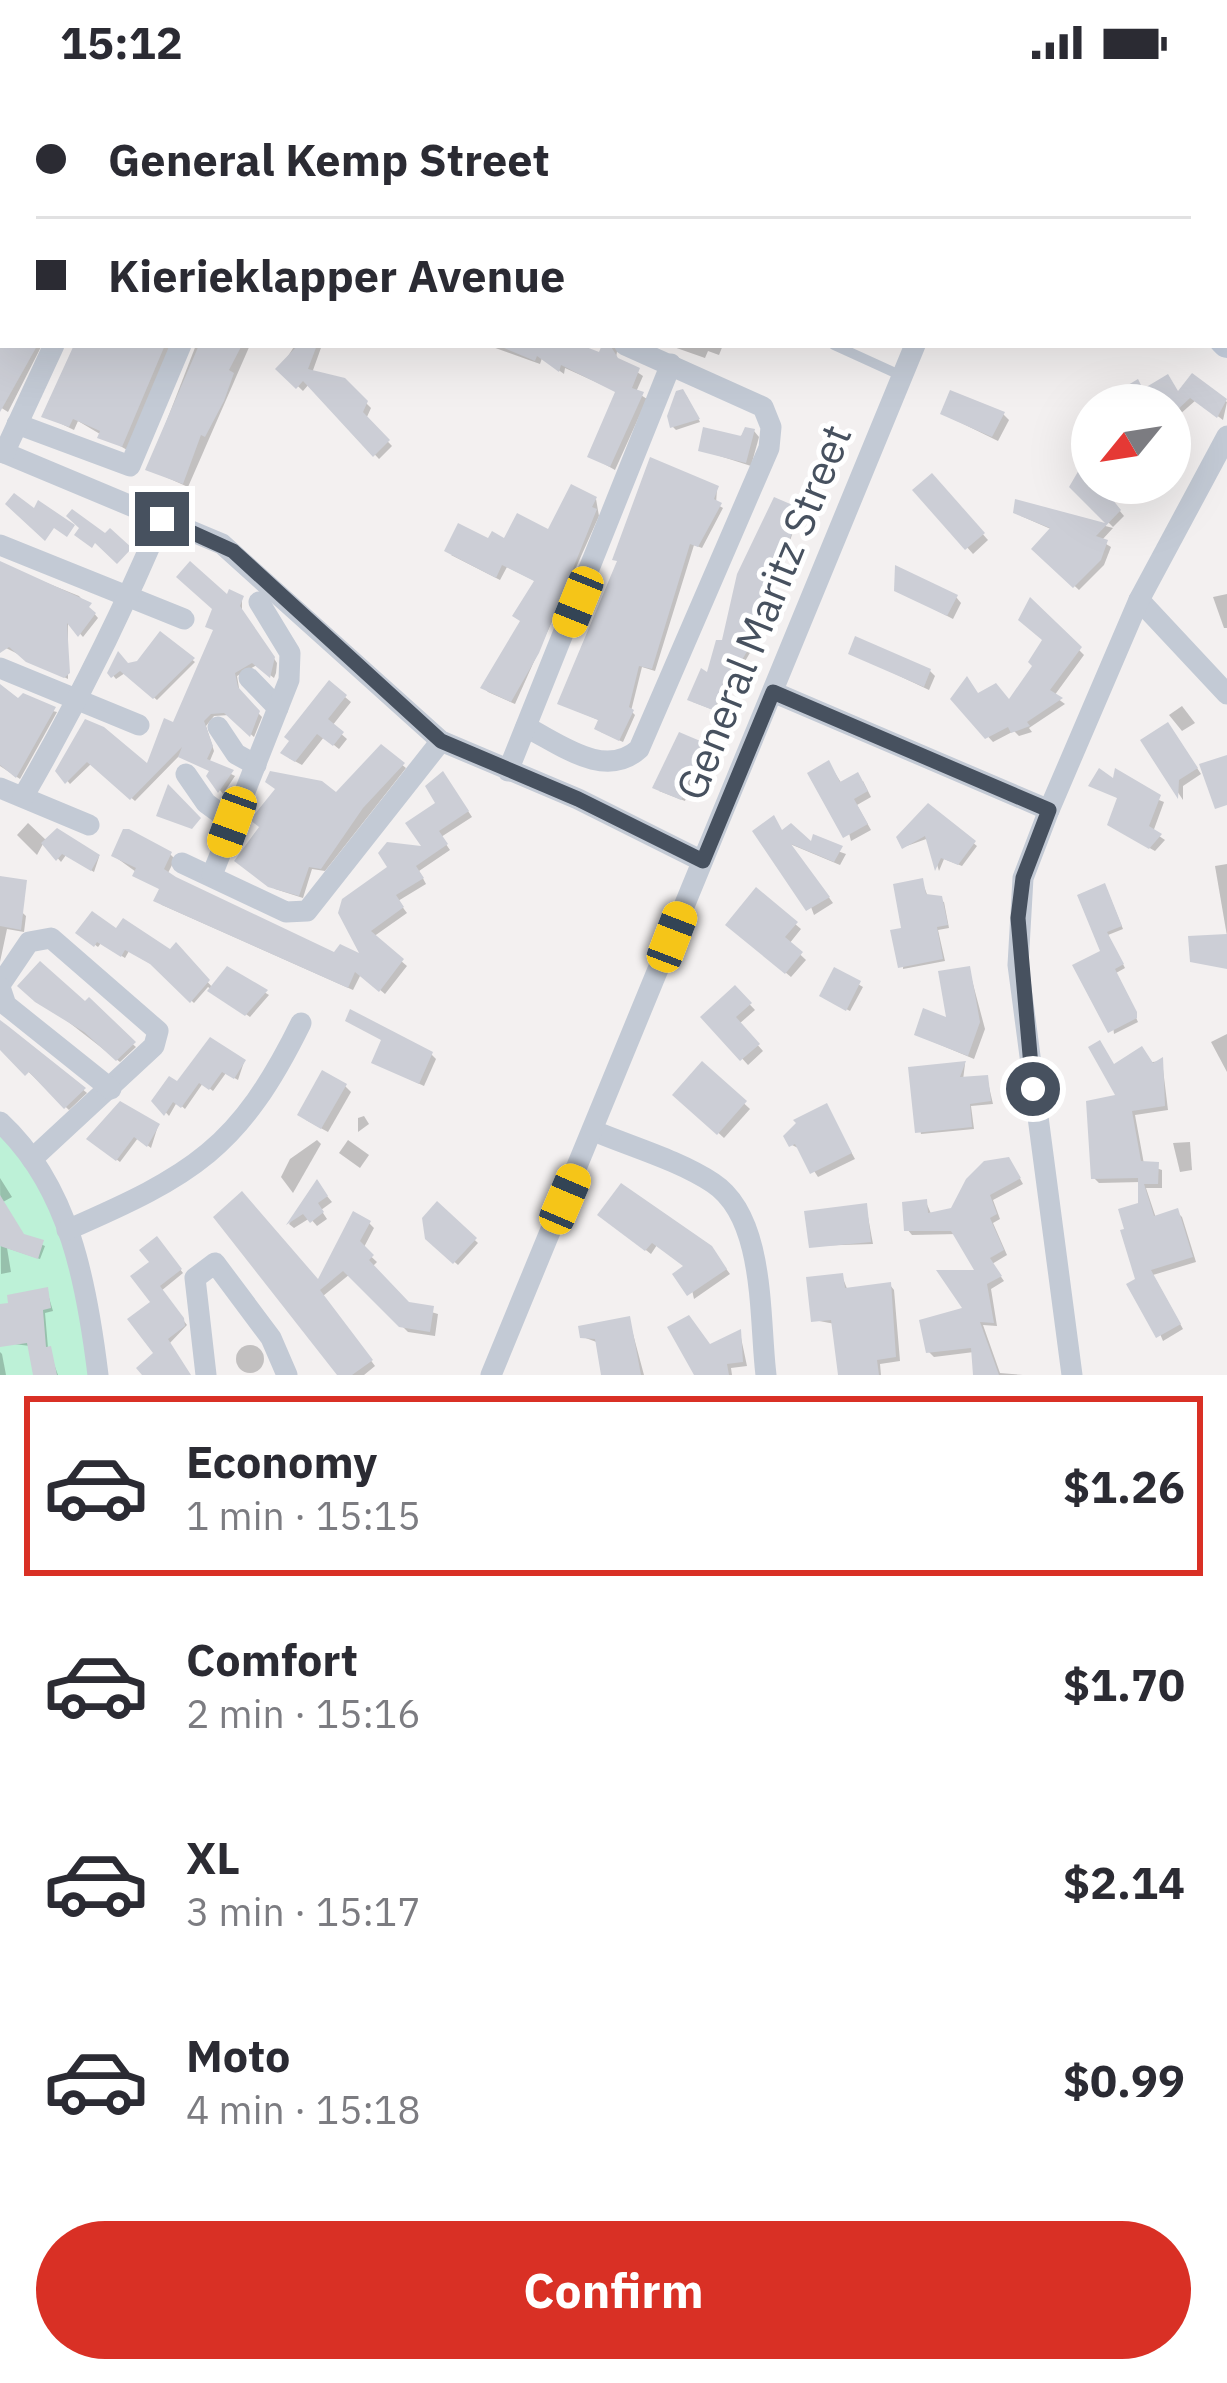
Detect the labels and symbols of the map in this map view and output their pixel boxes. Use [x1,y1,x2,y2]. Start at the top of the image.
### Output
north arrow [1071,384,1191,504]
street label: General Maritz Street [663,416,863,808]
route end [135,492,189,546]
car [548,562,608,642]
car [203,782,261,862]
car [642,897,702,977]
route start [1006,1062,1060,1116]
car [534,1159,596,1239]

